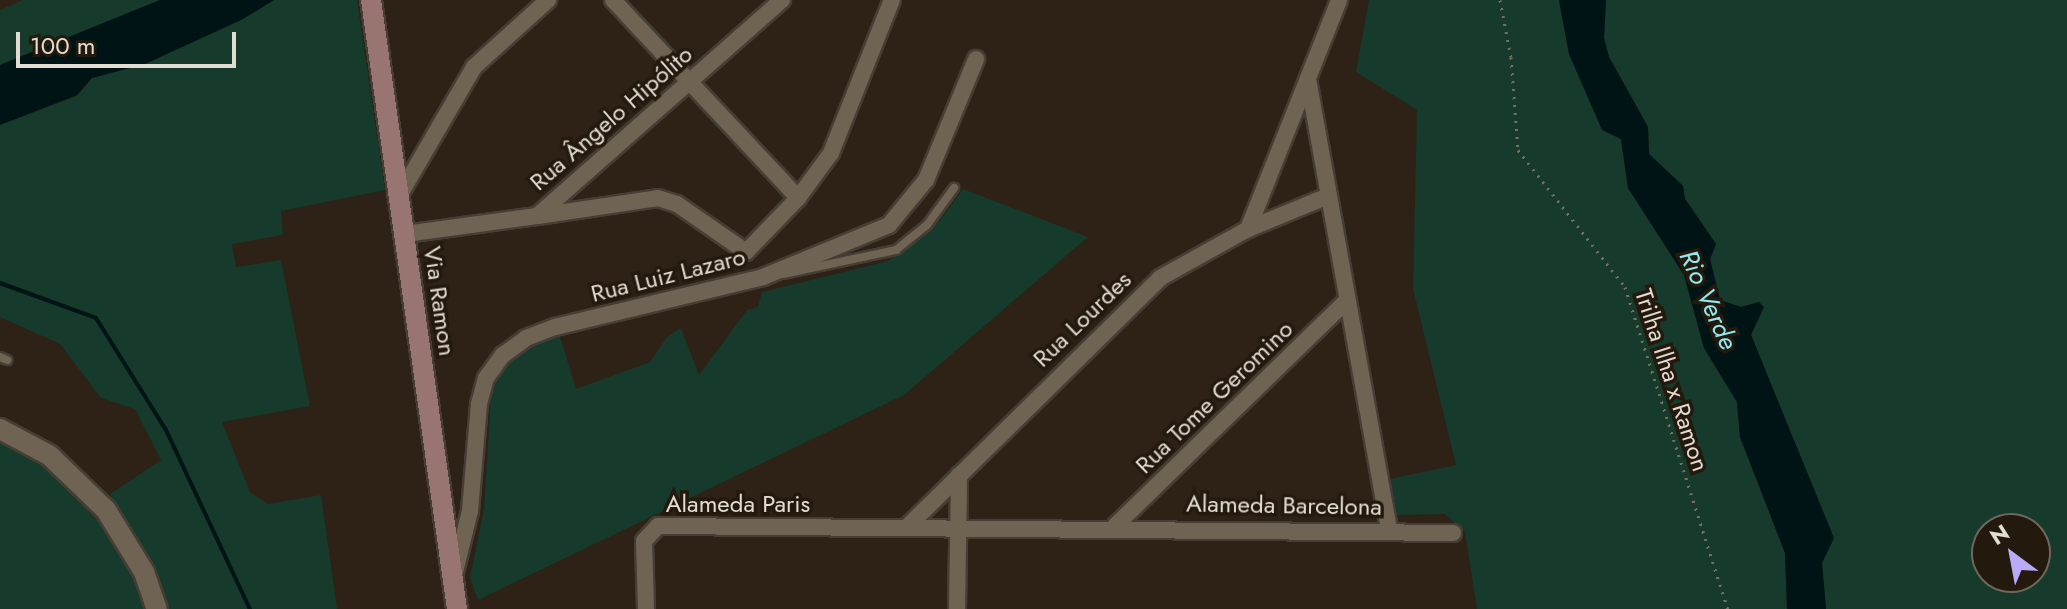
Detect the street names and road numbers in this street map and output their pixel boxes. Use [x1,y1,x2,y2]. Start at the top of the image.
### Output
street label: Rua Ângelo Hipólito [524,40,698,196]
street label: Rua Luiz Lazaro [588,242,748,308]
street label: Via Ramon [418,244,462,358]
street label: Rua Lourdes [1027,265,1137,373]
street label: Trilha Ilha x Ramon [1629,285,1715,475]
street label: Rua Tome Geromino [1129,315,1299,479]
street label: Alameda Barcelona [1186,489,1382,521]
street label: Alameda Paris [666,490,810,518]

